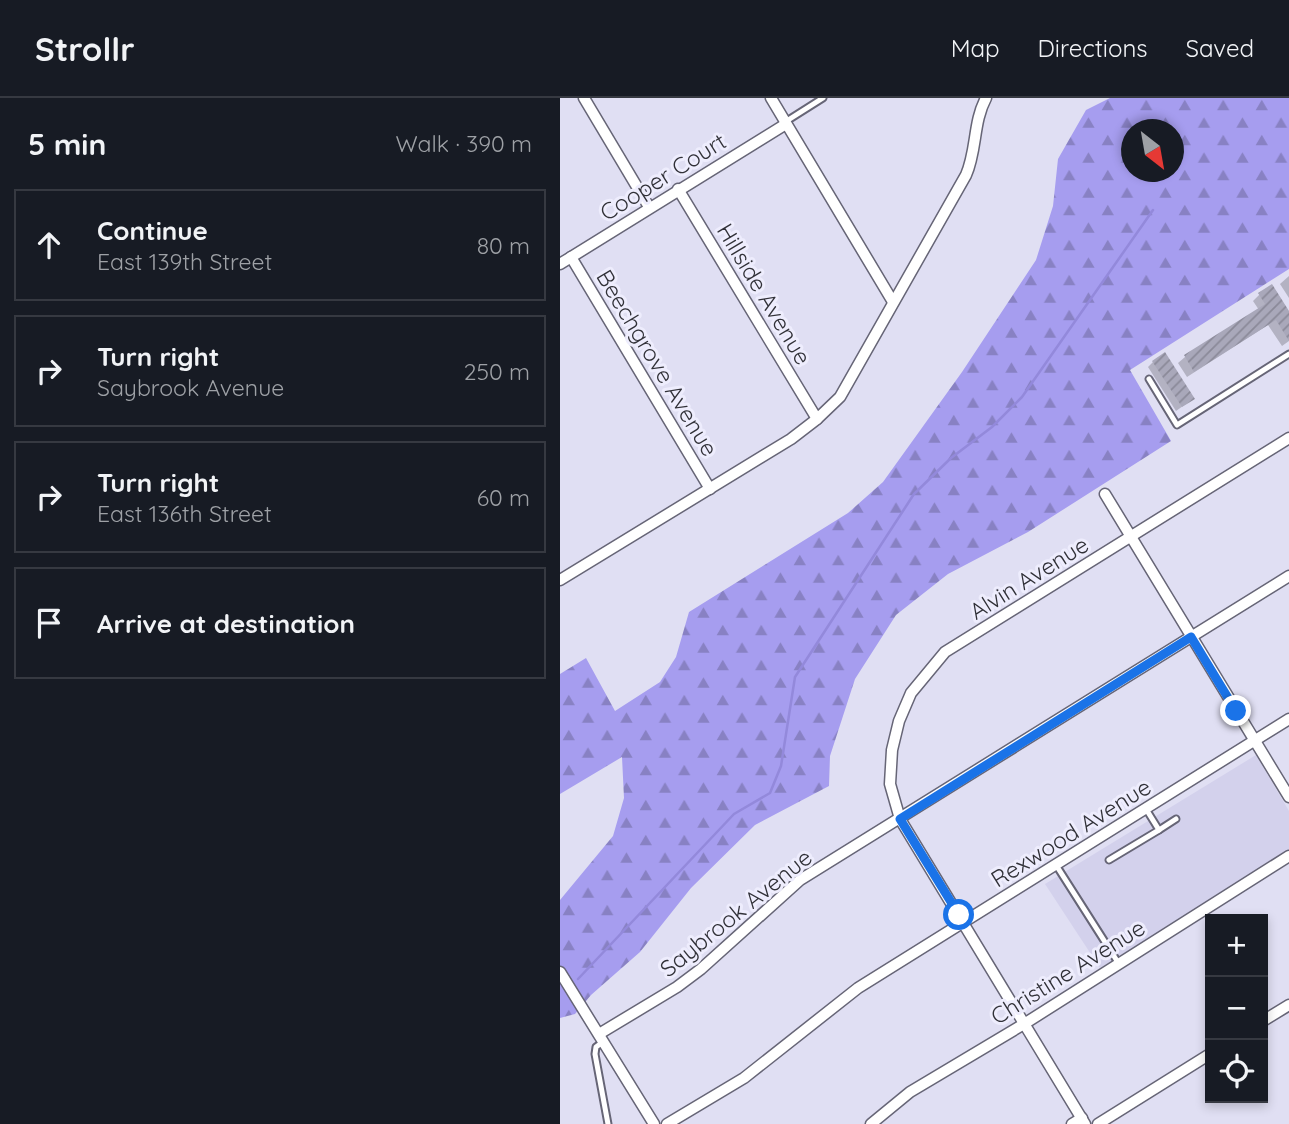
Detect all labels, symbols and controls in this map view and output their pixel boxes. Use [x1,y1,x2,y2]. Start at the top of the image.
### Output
text: Strollr [35,28,135,69]
text: Map [951,33,1000,63]
text: Directions [1038,33,1148,63]
text: Saved [1186,33,1254,63]
north arrow [1121,119,1184,182]
text: 5 min [28,125,106,163]
street label: Cooper Court [594,126,731,227]
text: Walk · 390 m [396,129,532,158]
text: Continue [97,214,208,247]
street label: Hillside Avenue [711,218,818,370]
icon: ahead [30,226,68,264]
text: 80 m [477,231,530,260]
text: East 139th Street [97,247,272,276]
street label: Beechgrove Avenue [590,264,725,461]
text: Turn right [97,340,219,373]
icon: right [30,352,68,390]
text: 250 m [464,357,530,386]
text: Saybrook Avenue [97,373,284,402]
text: Turn right [97,466,219,499]
icon: right [30,478,68,516]
text: 60 m [477,483,530,512]
text: East 136th Street [97,499,272,528]
street label: Alvin Avenue [964,530,1094,626]
icon: arrive [30,604,68,642]
text: Arrive at destination [97,607,355,640]
route end [1220,695,1251,726]
street label: Rexwood Avenue [985,772,1156,893]
street label: Saybrook Avenue [654,842,818,983]
route start [943,899,974,930]
street label: Christine Avenue [985,912,1150,1031]
map controls [1205,914,1268,1103]
button: + [1205,914,1268,977]
button: − [1205,977,1268,1040]
button: locate [1205,1040,1268,1103]

